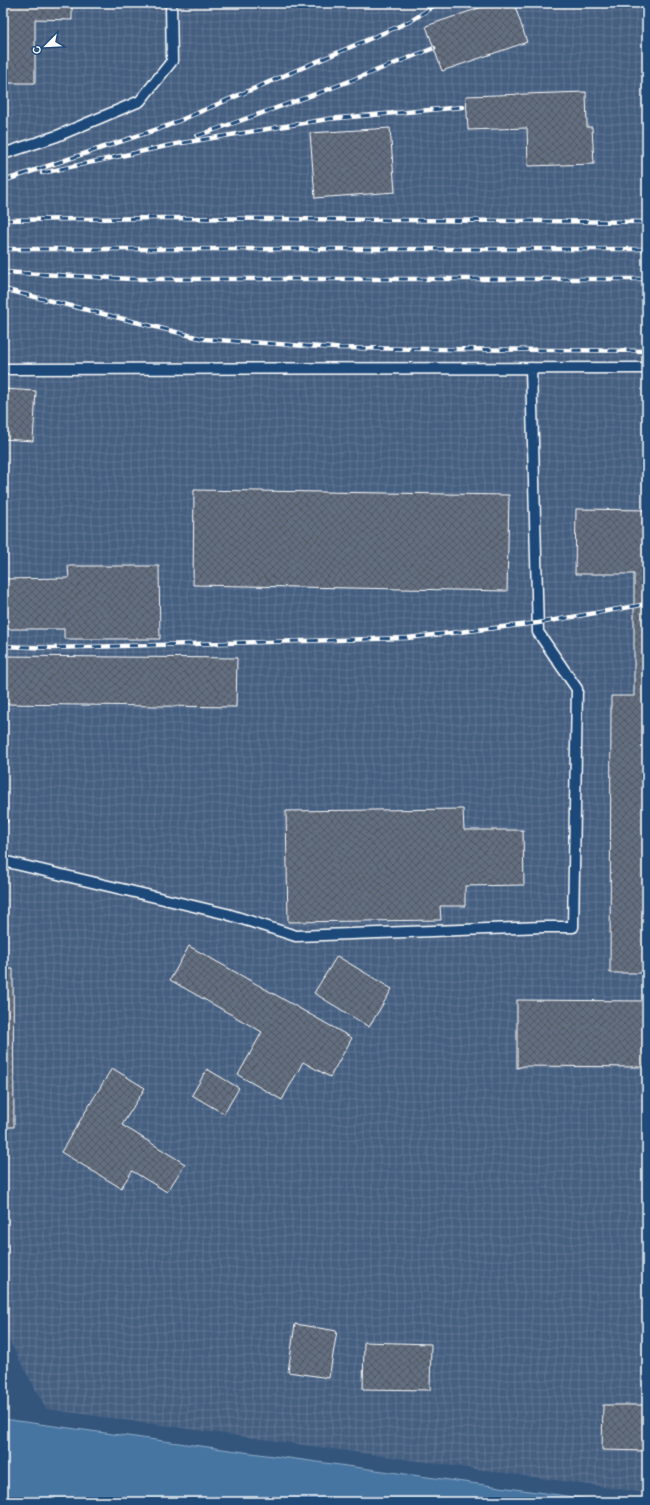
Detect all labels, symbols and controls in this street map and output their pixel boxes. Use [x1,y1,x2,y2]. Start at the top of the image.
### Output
north arrow [26,26,66,66]
text: С [30,43,45,56]

